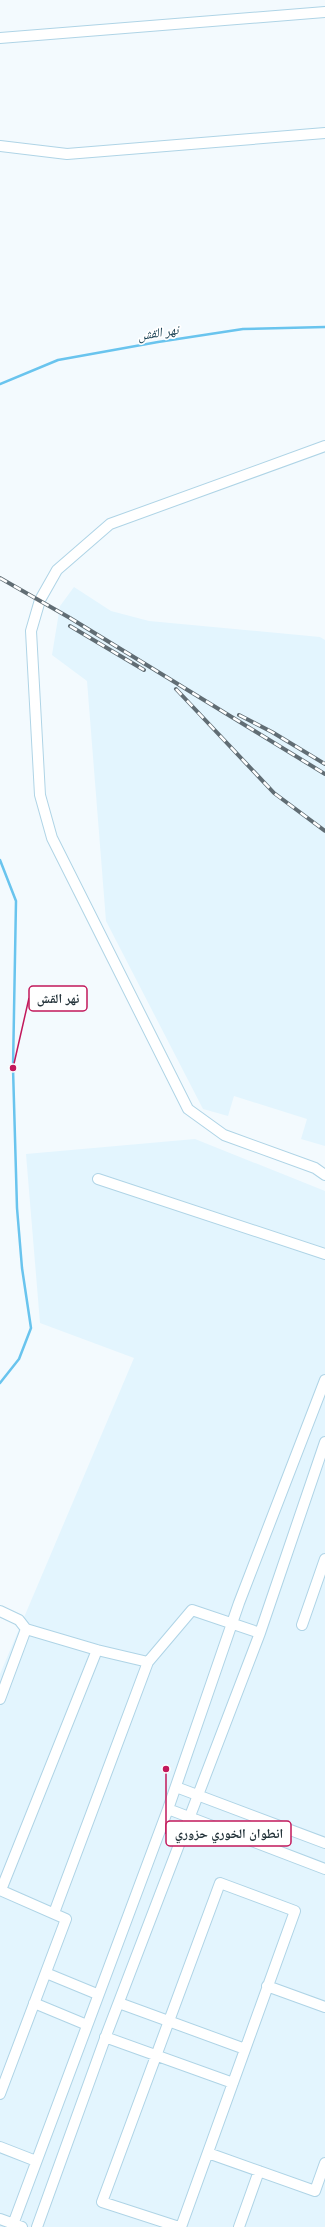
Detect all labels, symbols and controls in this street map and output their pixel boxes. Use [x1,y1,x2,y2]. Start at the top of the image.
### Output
water label: نهر القش [137,322,182,344]
callout: نهر القش [29,986,87,1011]
text: نهر القش [37,991,80,1007]
callout: انطوان الخوري حزوري [166,1821,291,1846]
text: انطوان الخوري حزوري [175,1826,283,1844]

